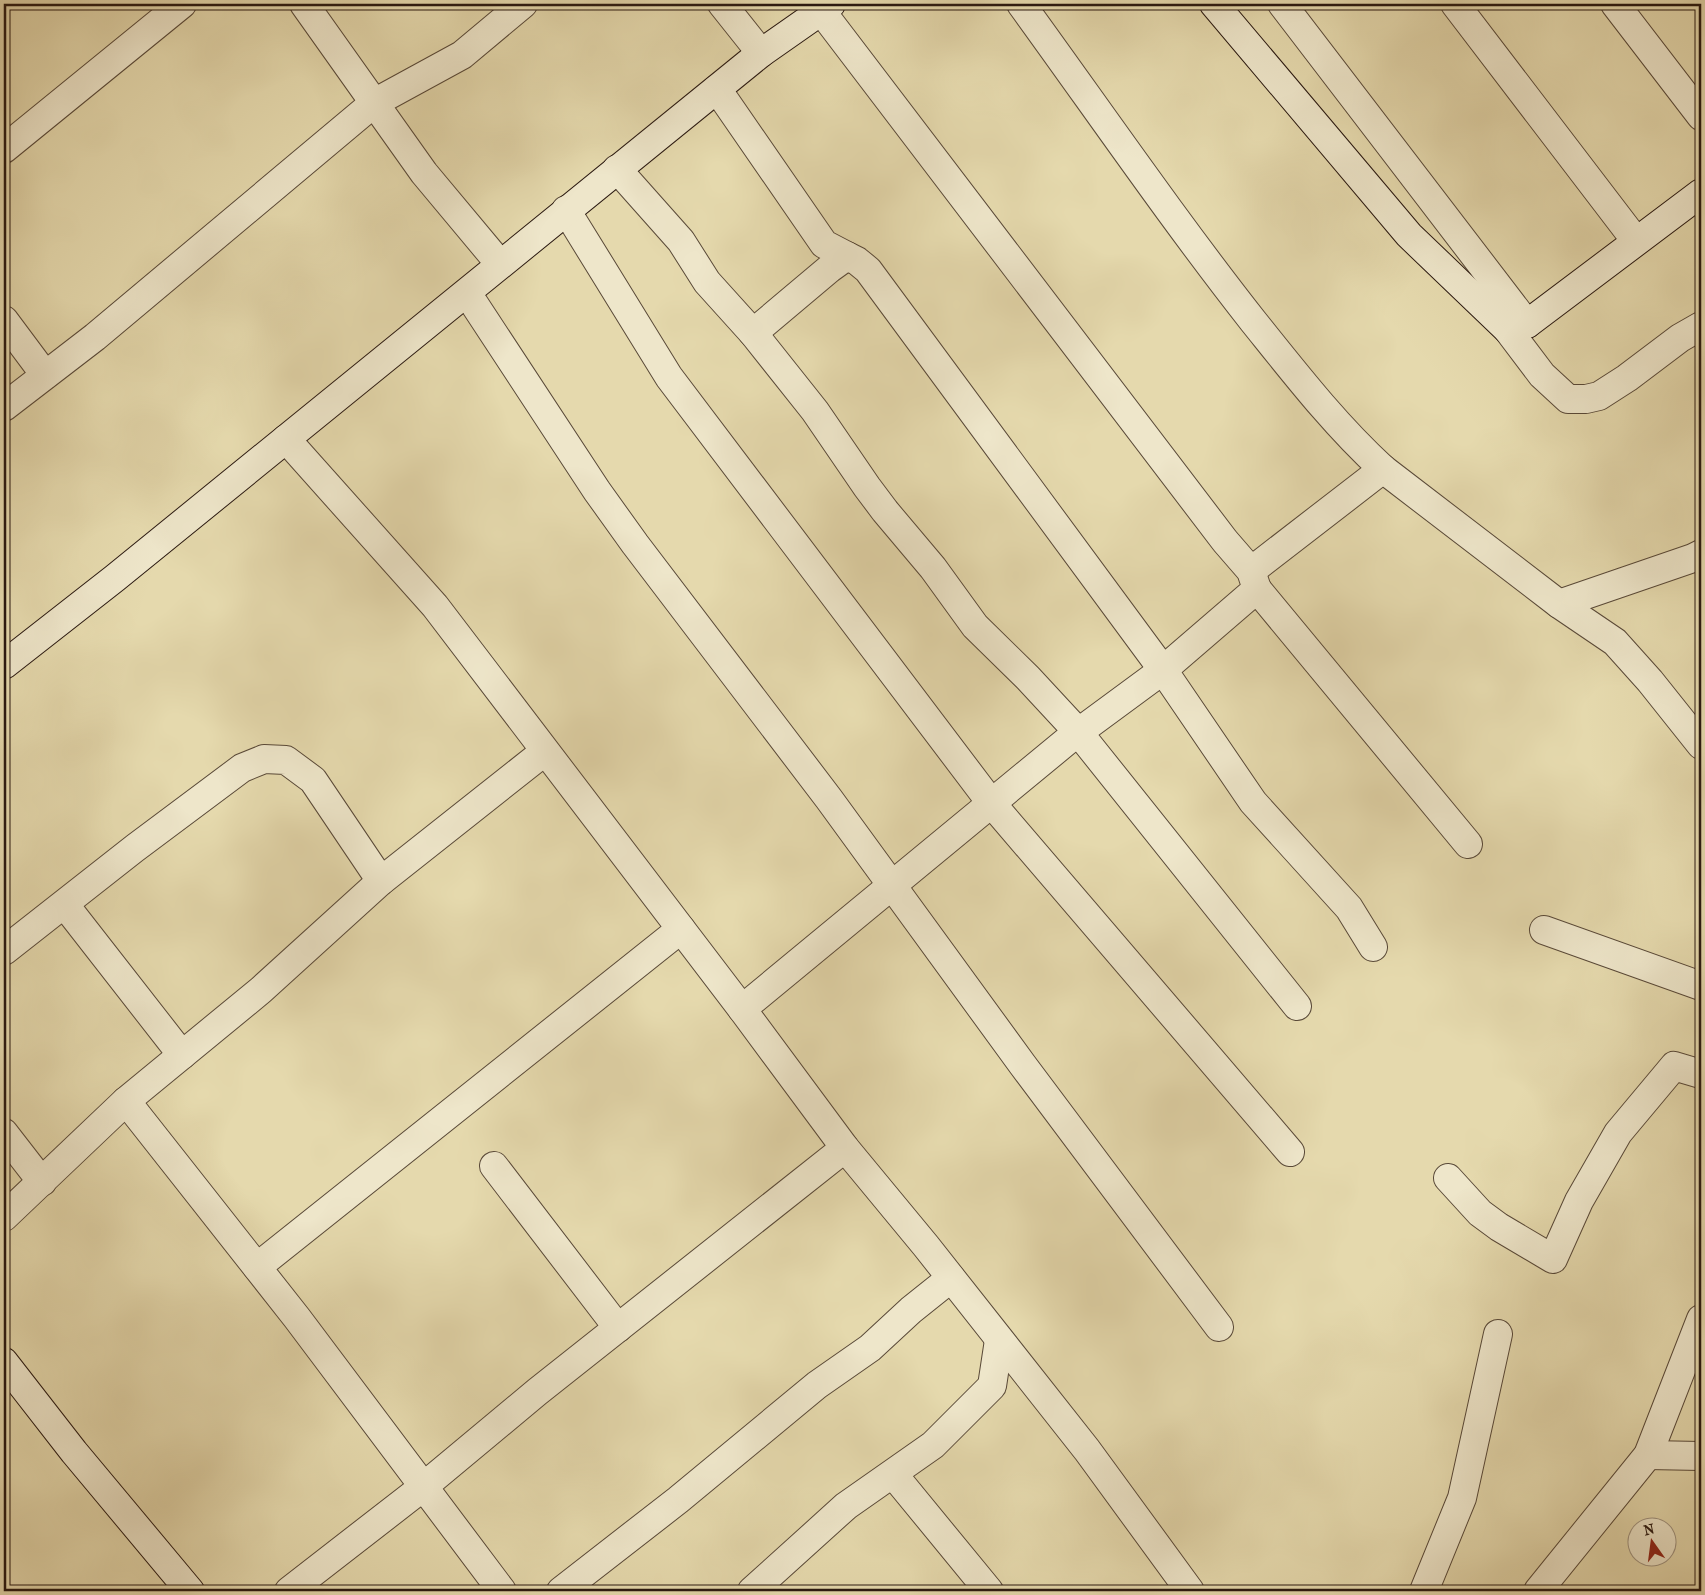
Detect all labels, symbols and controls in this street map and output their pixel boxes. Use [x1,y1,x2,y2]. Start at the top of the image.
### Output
north arrow [1628,1518,1678,1568]
text: N [1642,1520,1657,1539]

